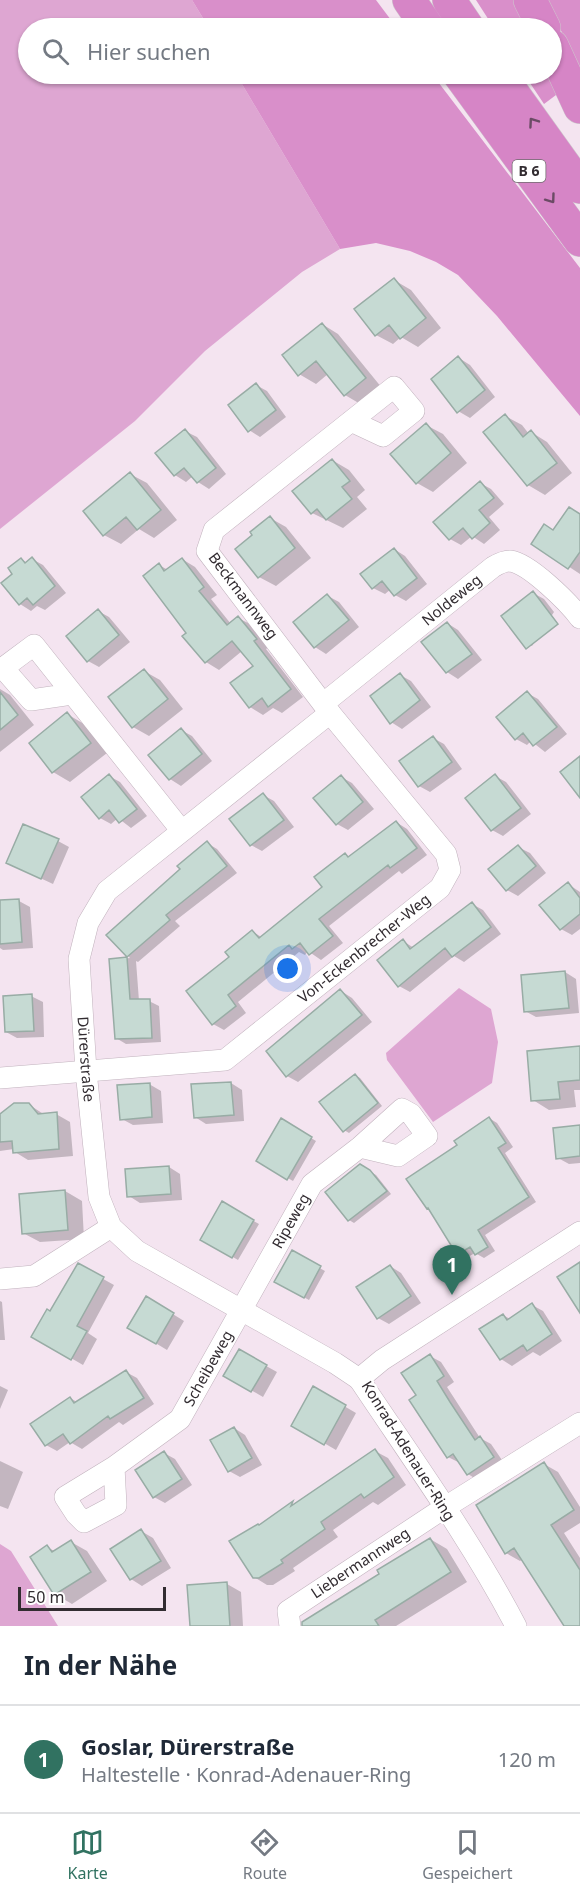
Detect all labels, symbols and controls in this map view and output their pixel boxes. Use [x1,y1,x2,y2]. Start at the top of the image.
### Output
search box [18,18,562,84]
icon: search [39,35,72,68]
text: Hier suchen [87,36,211,66]
one-way arrow [529,118,540,129]
road number: B 6 [512,160,546,182]
one-way arrow [543,193,554,204]
street label: Beckmannweg [205,548,283,643]
street label: Noldeweg [417,569,485,630]
street label: Von-Eckenbrecher-Weg [293,889,434,1007]
your location [273,954,302,983]
street label: Dürerstraße [74,1016,100,1103]
street label: Ripeweg [267,1189,314,1252]
pin: 1 [432,1246,472,1295]
street label: Scheibeweg [178,1326,237,1409]
street label: Konrad-Adenauer-Ring [358,1377,460,1524]
street label: Liebermannweg [307,1522,413,1602]
scale bar [18,1584,166,1612]
text: 50 m [27,1586,64,1608]
text: In der Nähe [24,1647,177,1683]
text: Goslar, Dürerstraße [81,1731,294,1761]
text: 1 [38,1746,49,1773]
text: 120 m [498,1746,556,1773]
text: Haltestelle · Konrad-Adenauer-Ring [81,1761,411,1788]
tab: Karte [68,1826,108,1884]
tab: Route [243,1826,287,1884]
tab: Gespeichert [422,1826,512,1884]

